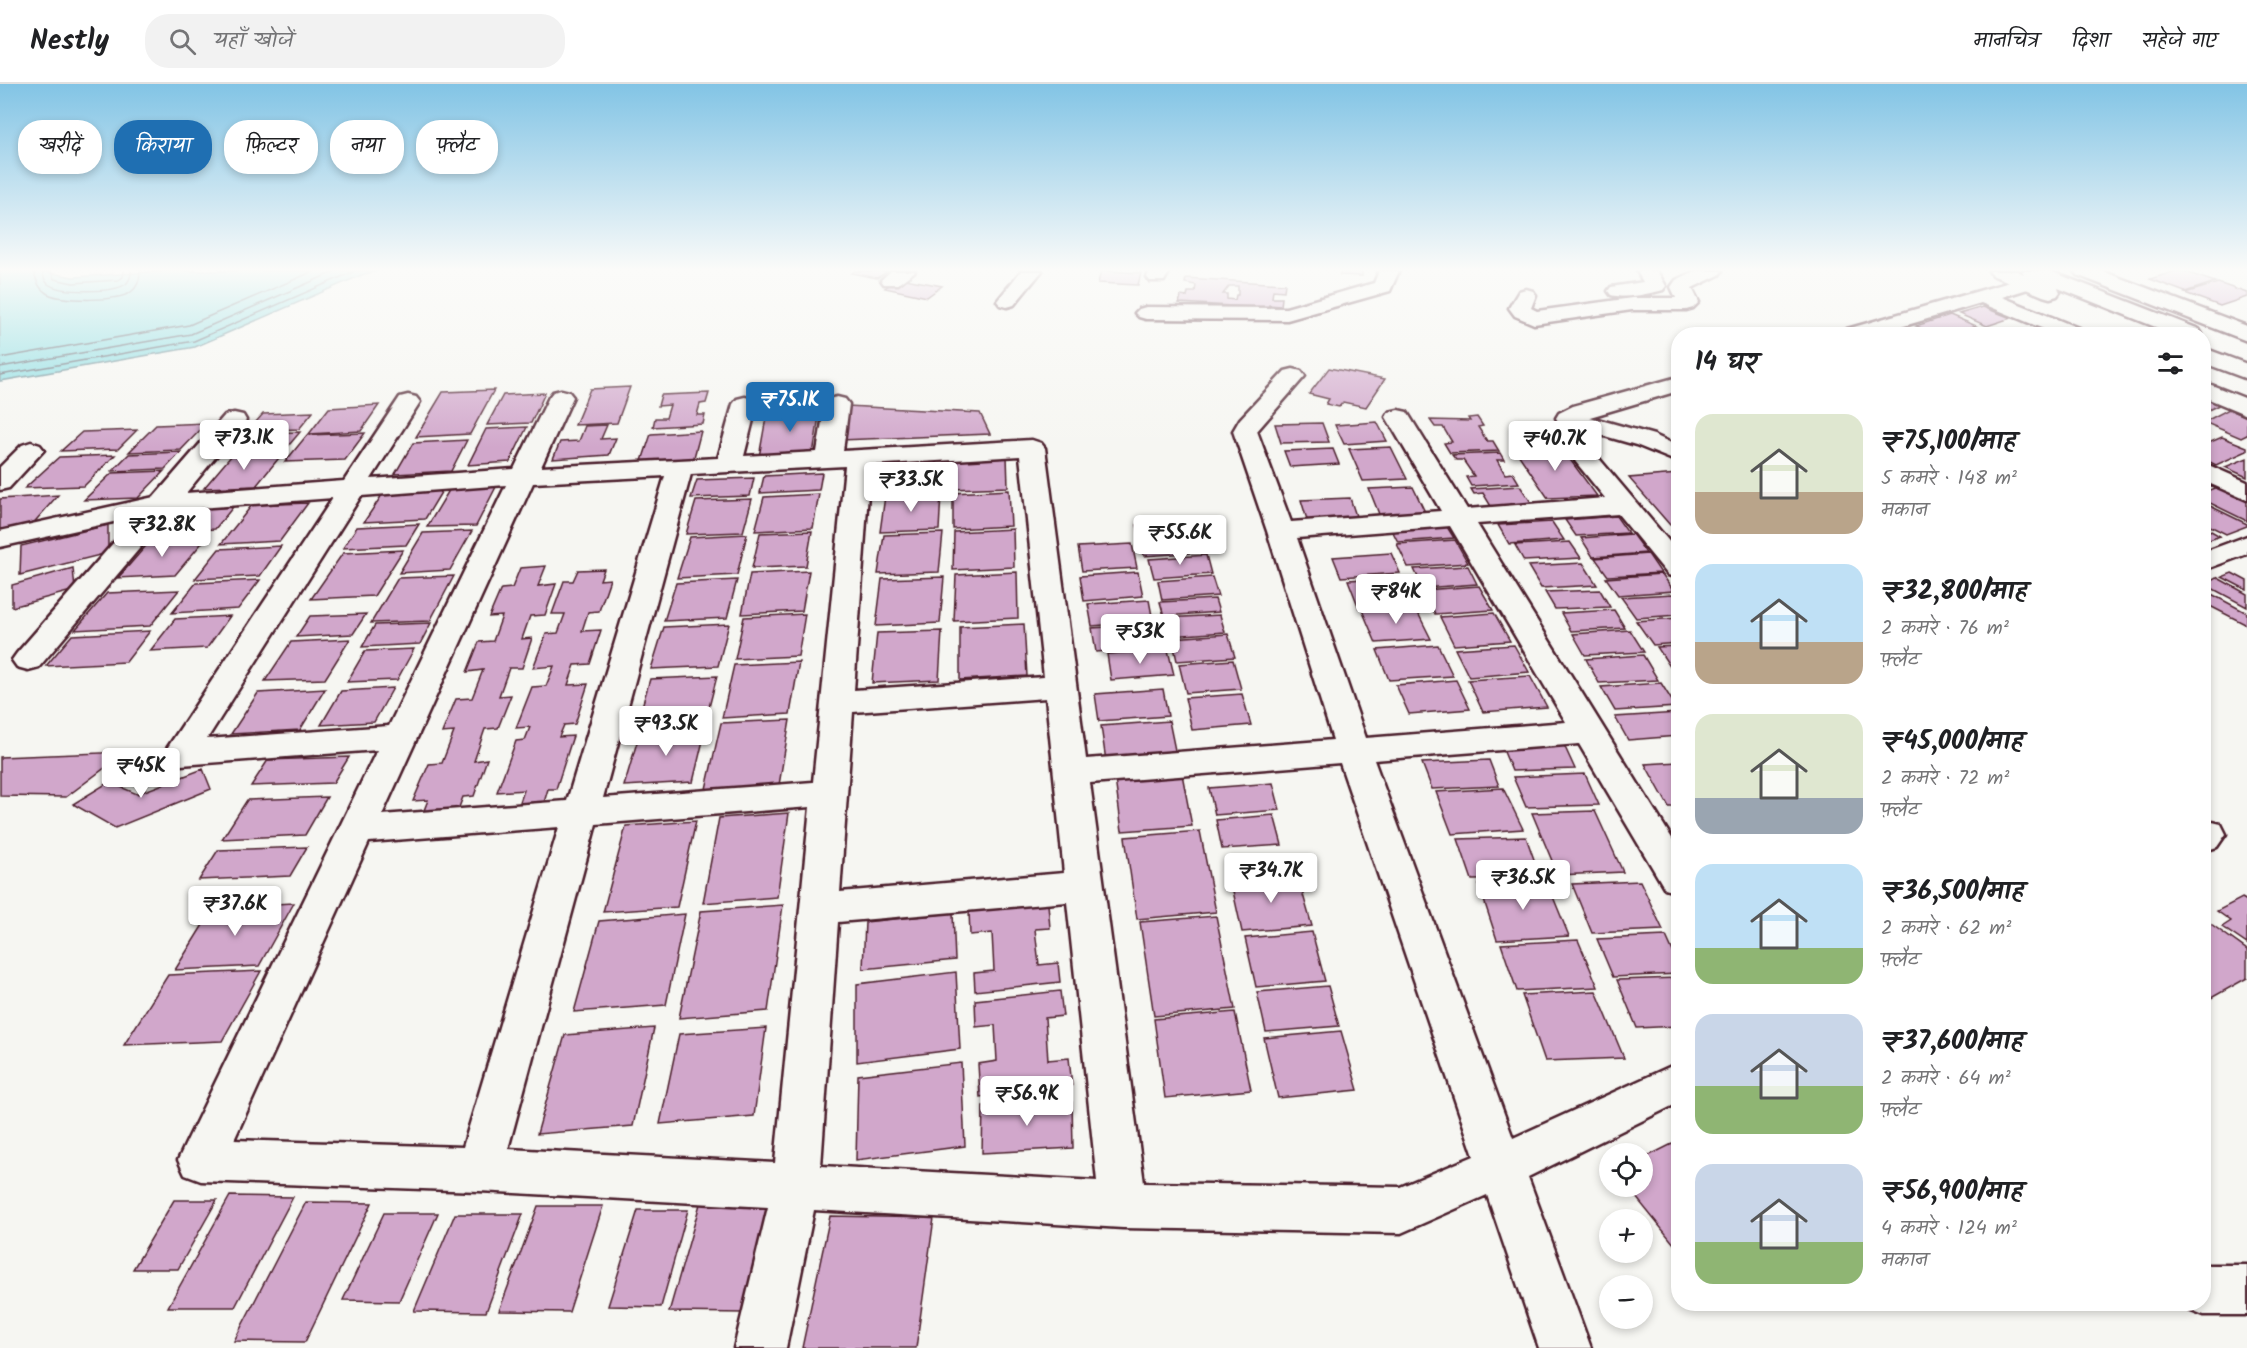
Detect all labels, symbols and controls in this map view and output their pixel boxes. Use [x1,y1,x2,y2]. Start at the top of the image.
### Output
search box [145,14,565,68]
text: Nestly [30,19,109,64]
text: यहाँ खोजें [214,24,293,59]
icon: search [166,25,199,58]
text: मानचित्र [1973,25,2039,58]
text: दिशा [2072,25,2109,58]
text: सहेजे गए [2142,25,2217,58]
chip: खरीदें [18,120,102,174]
chip: किराया [114,120,212,174]
chip: फ़िल्टर [224,120,318,174]
chip: नया [330,120,404,174]
chip: फ़्लैट [416,120,498,174]
text: 14 घर [1695,342,1757,384]
icon: filters [2154,347,2187,380]
pin: ₹75.1K [741,382,839,433]
text: ₹75.1K [760,385,820,417]
pin: ₹73.1K [195,420,293,471]
pin: ₹40.7K [1506,421,1604,472]
text: ₹75,100/माह [1881,421,2016,463]
text: ₹73.1K [214,423,274,455]
text: ₹40.7K [1523,424,1587,456]
icon: home [1743,438,1815,510]
pin: ₹33.5K [862,462,960,513]
text: 5 कमरे · 148 m² [1881,463,2017,495]
text: ₹33.5K [878,465,944,497]
text: मकान [1881,495,1928,527]
pin: ₹32.8K [113,507,211,558]
text: ₹32.8K [128,510,196,542]
pin: ₹55.6K [1131,515,1229,566]
text: ₹55.6K [1147,518,1213,550]
text: ₹32,800/माह [1881,571,2027,613]
pin: ₹84K [1360,574,1432,625]
text: ₹84K [1370,577,1422,609]
icon: home [1743,588,1815,660]
text: 2 कमरे · 76 m² [1881,613,2009,645]
pin: ₹53K [1104,614,1176,665]
text: ₹53K [1115,617,1165,649]
text: फ़्लैट [1881,645,1919,677]
pin: ₹93.5K [617,706,715,757]
text: ₹93.5K [633,709,699,741]
text: ₹45,000/माह [1881,721,2023,763]
icon: home [1743,738,1815,810]
pin: ₹45K [105,748,177,799]
text: ₹45K [116,751,166,783]
text: 2 कमरे · 72 m² [1881,763,2009,795]
text: फ़्लैट [1881,795,1919,827]
pin: ₹34.7K [1222,853,1320,904]
text: ₹34.7K [1238,856,1304,888]
pin: ₹36.5K [1474,860,1572,911]
text: ₹36.5K [1490,863,1556,895]
text: ₹36,500/माह [1881,871,2024,913]
pin: ₹37.6K [186,886,284,937]
icon: home [1743,888,1815,960]
text: ₹37.6K [202,889,268,921]
text: 2 कमरे · 62 m² [1881,913,2011,945]
text: फ़्लैट [1881,945,1919,977]
text: ₹37,600/माह [1881,1021,2023,1063]
icon: home [1743,1038,1815,1110]
text: 2 कमरे · 64 m² [1881,1063,2011,1095]
pin: ₹56.9K [978,1076,1076,1127]
text: ₹56.9K [994,1079,1060,1111]
text: फ़्लैट [1881,1095,1919,1127]
map controls [1599,1143,1653,1329]
button: locate [1599,1143,1653,1197]
text: ₹56,900/माह [1881,1171,2023,1213]
icon: home [1743,1188,1815,1260]
button: + [1599,1209,1653,1263]
text: 4 कमरे · 124 m² [1881,1213,2017,1245]
text: मकान [1881,1245,1928,1277]
button: − [1599,1275,1653,1329]

